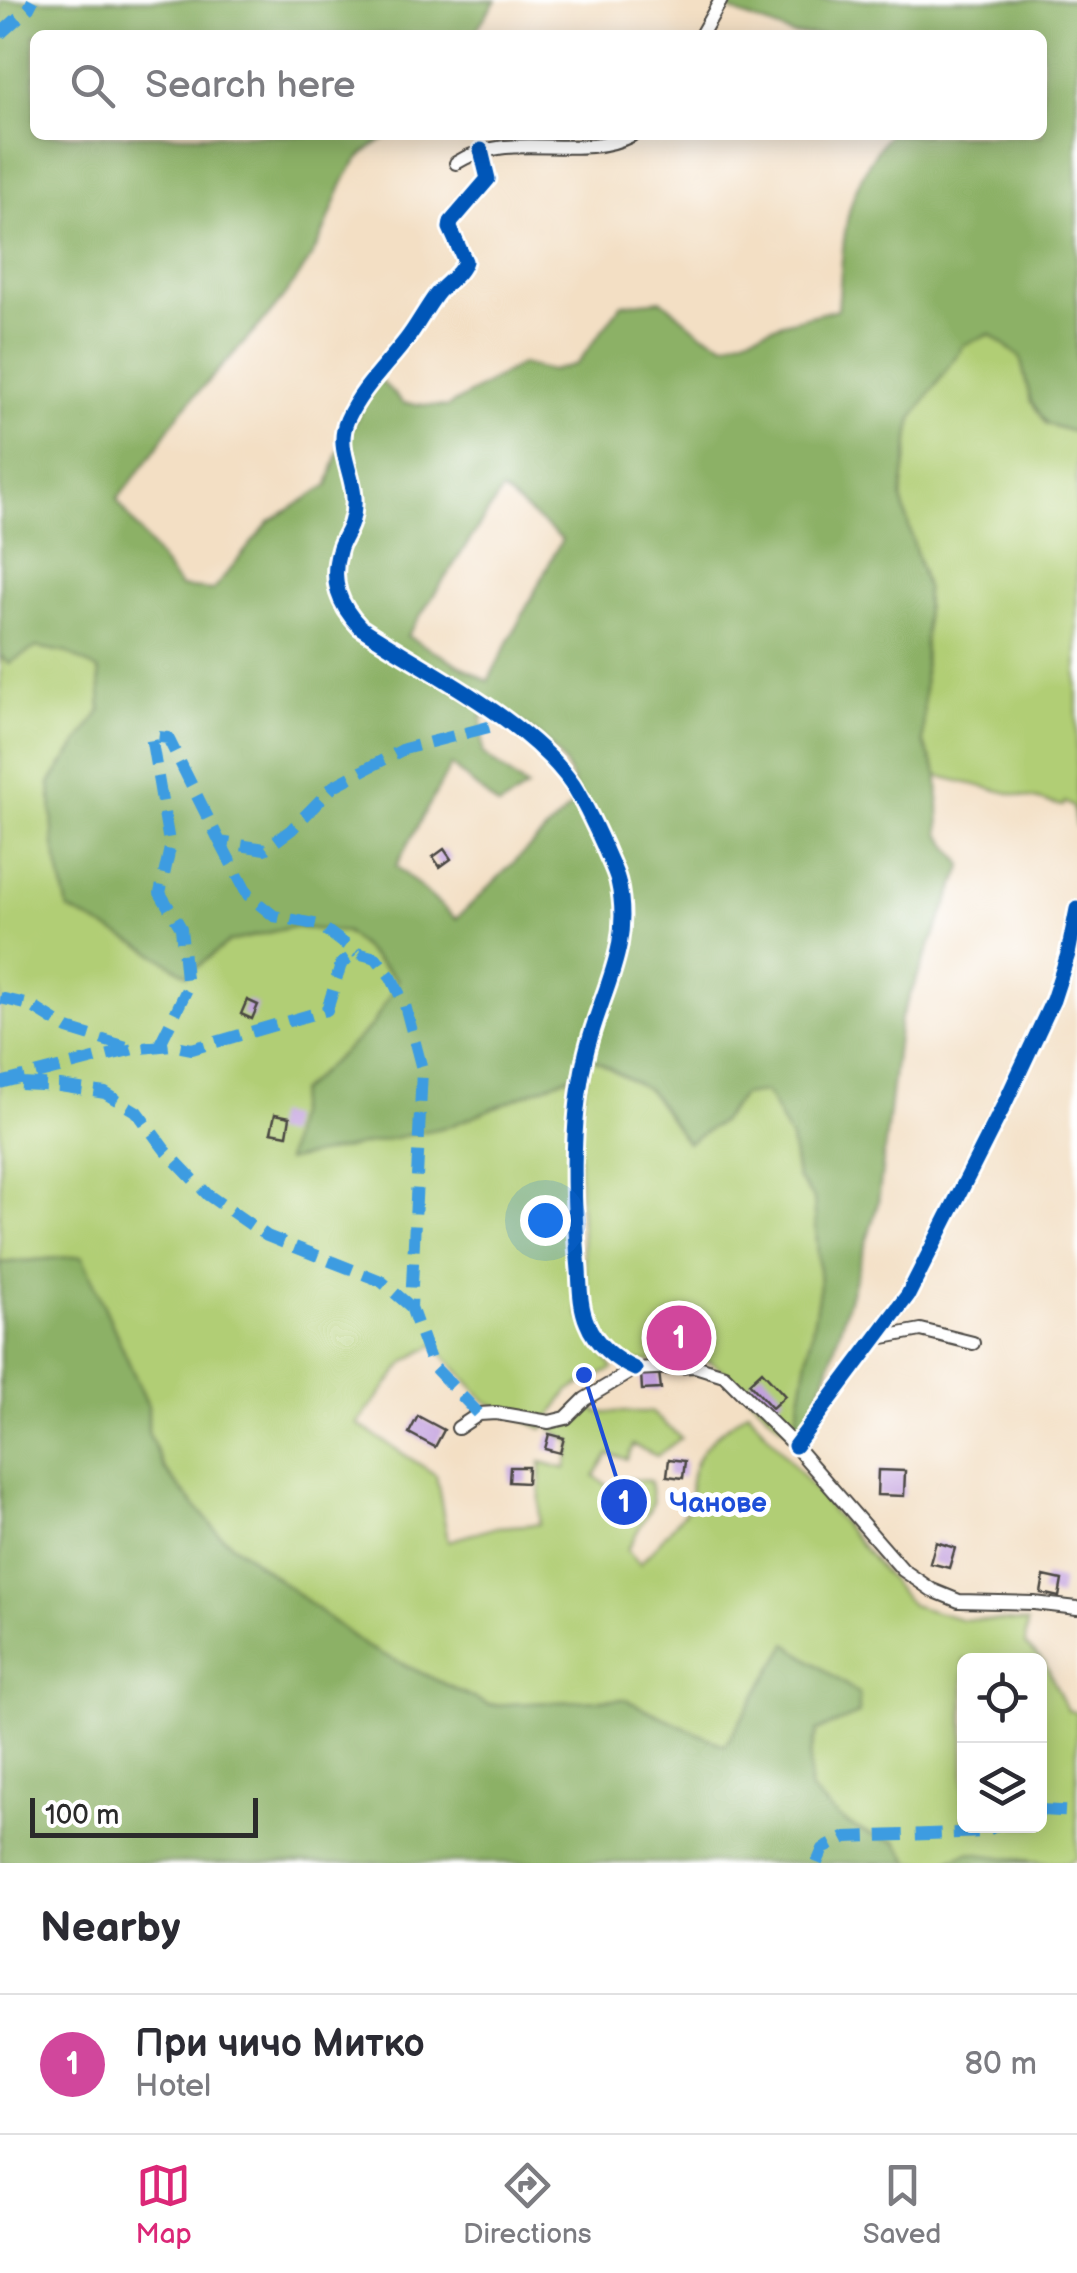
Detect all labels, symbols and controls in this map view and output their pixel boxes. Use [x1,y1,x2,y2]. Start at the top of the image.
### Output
search box [30,30,1047,140]
icon: search [65,58,120,113]
text: Search here [145,63,356,108]
your location [520,1195,571,1246]
pin: 1 [646,1300,712,1376]
callout: Чанове [599,1473,787,1531]
text: 1 [618,1485,630,1521]
text: Чанове [669,1487,767,1520]
map controls [957,1653,1047,1833]
button: locate [957,1653,1047,1743]
button: layers [957,1743,1047,1833]
scale bar [30,1793,258,1838]
text: 100 m [45,1799,119,1832]
text: Nearby [40,1903,180,1954]
text: При чичо Митко [135,2022,425,2067]
text: 1 [66,2045,79,2084]
text: 80 m [964,2045,1037,2084]
text: Hotel [135,2067,211,2106]
tab: Map [136,2158,192,2251]
tab: Directions [463,2158,592,2251]
tab: Saved [863,2158,941,2251]

